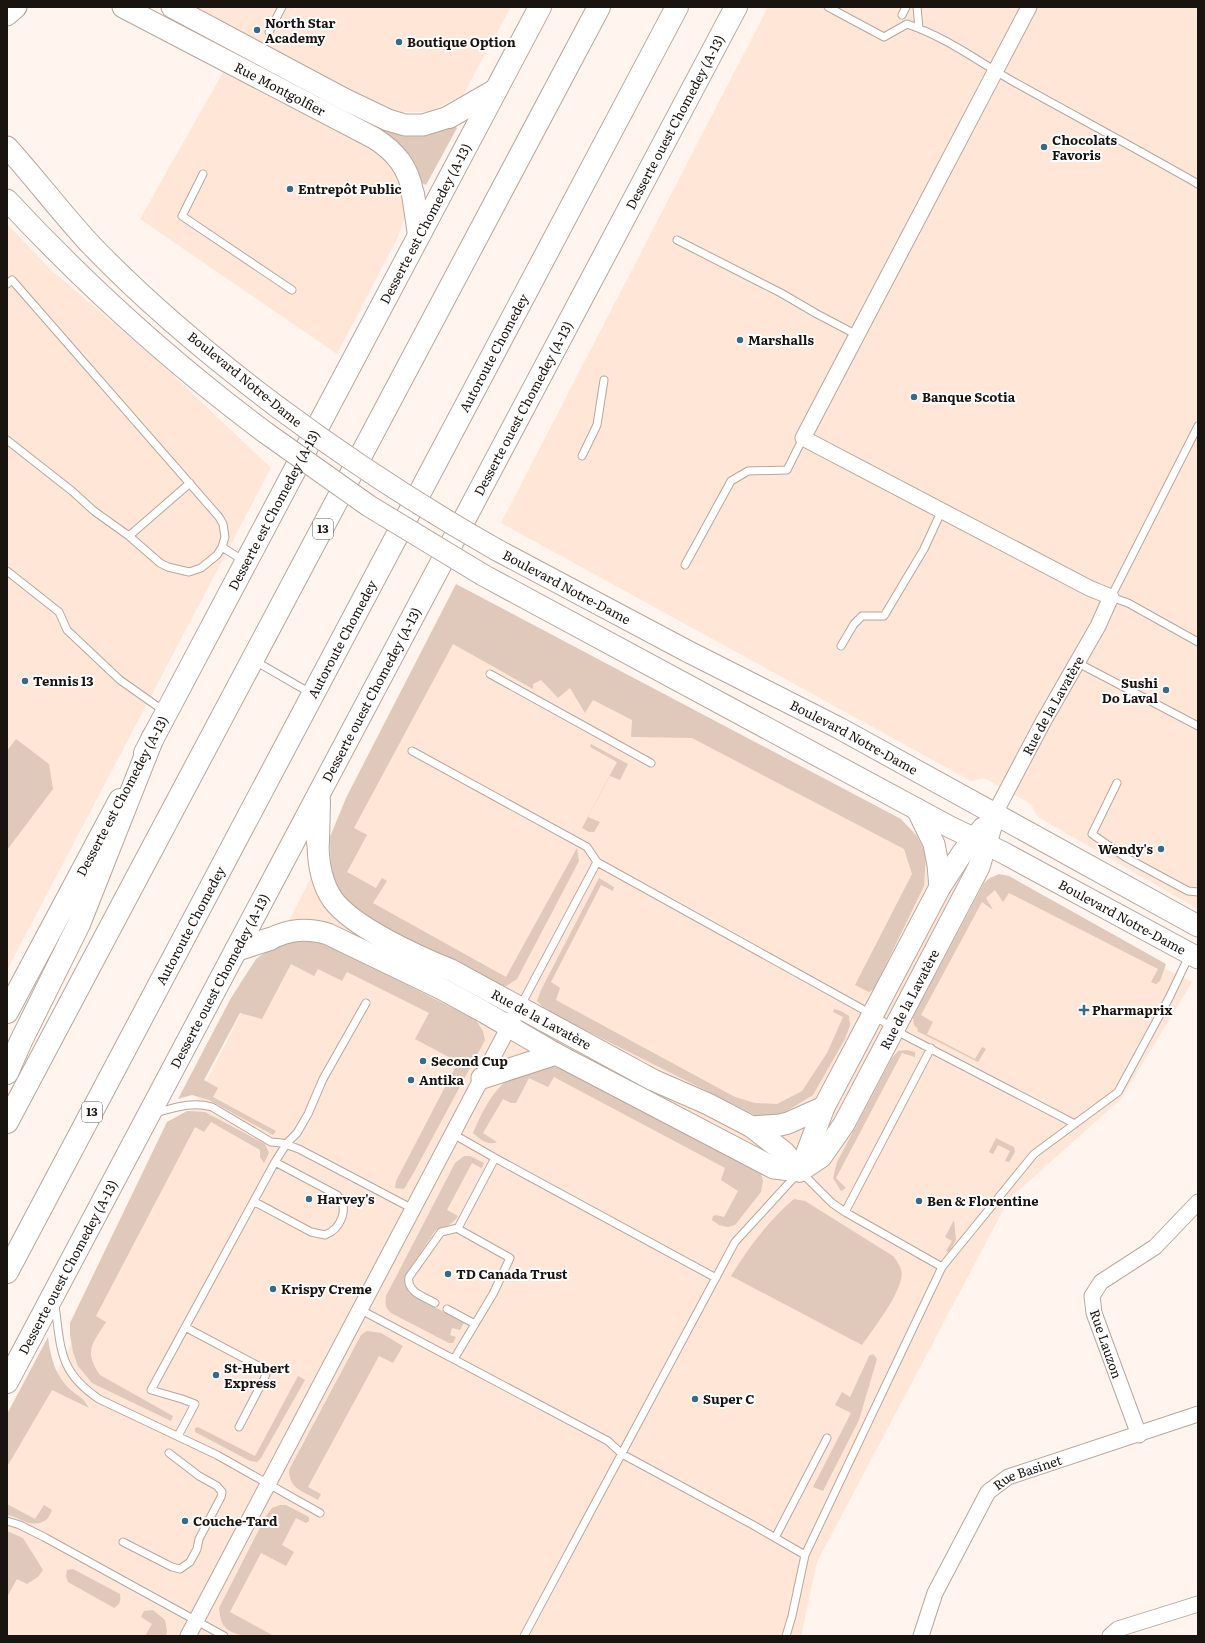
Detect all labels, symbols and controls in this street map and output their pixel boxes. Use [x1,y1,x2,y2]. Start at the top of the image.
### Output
place label: North Star Academy [265,13,336,47]
marker: North Star Academy [252,25,262,35]
street label: Desserte ouest Chomedey (A-13) [620,31,729,213]
place label: Boutique Option [407,32,516,51]
marker: Boutique Option [394,37,404,47]
street label: Rue Montgolfier [231,57,330,120]
place label: Chocolats Favoris [1052,130,1118,164]
street label: Desserte est Chomedey (A-13) [374,140,475,307]
marker: Chocolats Favoris [1039,142,1049,152]
place label: Entrepôt Public [298,179,402,198]
marker: Entrepôt Public [285,184,295,194]
street label: Autoroute Chomedey [454,290,533,415]
street label: Desserte ouest Chomedey (A-13) [469,317,577,499]
street label: Boulevard Notre-Dame [184,326,307,431]
place label: Marshalls [748,330,814,349]
marker: Marshalls [735,335,745,345]
place label: Banque Scotia [922,387,1016,406]
marker: Banque Scotia [909,392,919,402]
street label: Desserte est Chomedey (A-13) [225,427,323,593]
road number: 13 [313,519,333,539]
street label: Boulevard Notre-Dame [500,545,635,629]
street label: Autoroute Chomedey [302,576,381,702]
street label: Desserte ouest Chomedey (A-13) [317,604,425,785]
street label: Rue de la Lavatère [1017,652,1088,758]
place label: Tennis 13 [33,671,94,690]
place label: Sushi Do Laval [1102,673,1158,707]
marker: Tennis 13 [20,676,30,686]
marker: Sushi Do Laval [1161,685,1171,695]
street label: Boulevard Notre-Dame [787,695,922,779]
street label: Desserte est Chomedey (A-13) [71,712,172,879]
place label: Wendy's [1098,839,1153,858]
marker: Wendy's [1156,844,1166,854]
street label: Autoroute Chomedey [151,862,230,988]
street label: Boulevard Notre-Dame [1055,874,1190,959]
street label: Desserte ouest Chomedey (A-13) [165,890,273,1071]
street label: Rue de la Lavatère [875,945,943,1053]
street label: Rue de la Lavatère [488,984,595,1054]
place label: Pharmaprix [1092,1000,1172,1019]
marker: Pharmaprix [1079,1005,1089,1015]
place label: Second Cup [431,1051,508,1070]
marker: Second Cup [418,1056,428,1066]
place label: Antika [419,1070,464,1089]
marker: Antika [406,1075,416,1085]
road number: 13 [82,1102,102,1122]
street label: Desserte ouest Chomedey (A-13) [13,1176,122,1358]
place label: Harvey's [317,1189,375,1208]
place label: Ben & Florentine [927,1191,1039,1210]
marker: Harvey's [304,1194,314,1204]
marker: Ben & Florentine [914,1196,924,1206]
place label: TD Canada Trust [456,1264,568,1283]
marker: TD Canada Trust [443,1269,453,1279]
place label: Krispy Creme [281,1279,372,1298]
marker: Krispy Creme [268,1284,278,1294]
street label: Rue Lauzon [1086,1307,1127,1381]
place label: St-Hubert Express [224,1358,290,1392]
marker: St-Hubert Express [211,1370,221,1380]
place label: Super C [703,1389,754,1408]
marker: Super C [690,1394,700,1404]
street label: Rue Basinet [989,1450,1065,1494]
place label: Couche-Tard [193,1511,278,1530]
marker: Couche-Tard [180,1516,190,1526]

